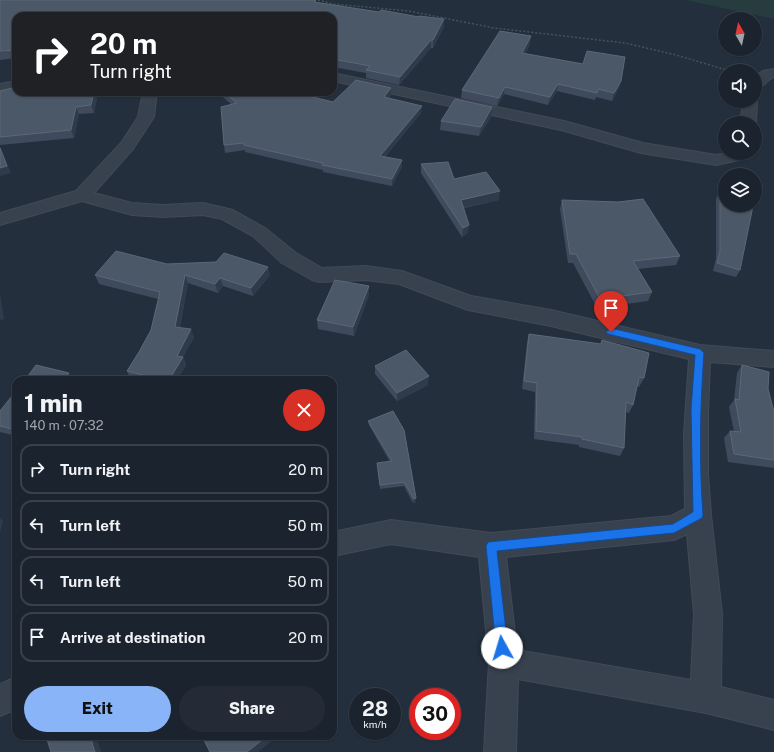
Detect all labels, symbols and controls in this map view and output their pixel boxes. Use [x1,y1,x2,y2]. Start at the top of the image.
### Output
north arrow [718,12,762,56]
map controls [718,12,762,212]
text: 20 m [90,27,157,60]
icon: right [24,28,76,80]
text: Turn right [90,61,172,82]
button: sound [718,64,762,108]
button: search [718,116,762,160]
button: layers [718,168,762,212]
pin [594,291,628,332]
icon: arrive [600,297,622,319]
text: 1 min [24,389,83,417]
button: close [283,389,325,431]
text: 140 m · 07:32 [24,418,103,433]
icon: right [26,458,48,480]
text: Turn right [60,461,130,478]
text: 20 m [288,461,323,478]
icon: left [26,514,48,536]
text: Turn left [60,517,121,534]
text: 50 m [288,517,323,534]
icon: left [26,570,48,592]
text: Turn left [60,573,121,590]
text: 50 m [288,573,323,590]
icon: arrive [26,626,48,648]
position arrow [481,627,523,669]
text: Arrive at destination [60,629,205,646]
text: 20 m [288,629,323,646]
button: Exit [24,686,171,732]
button: Share [179,686,325,732]
speed limit sign: 30 [409,688,461,740]
text: 28 [362,697,388,721]
text: km/h [363,718,387,730]

